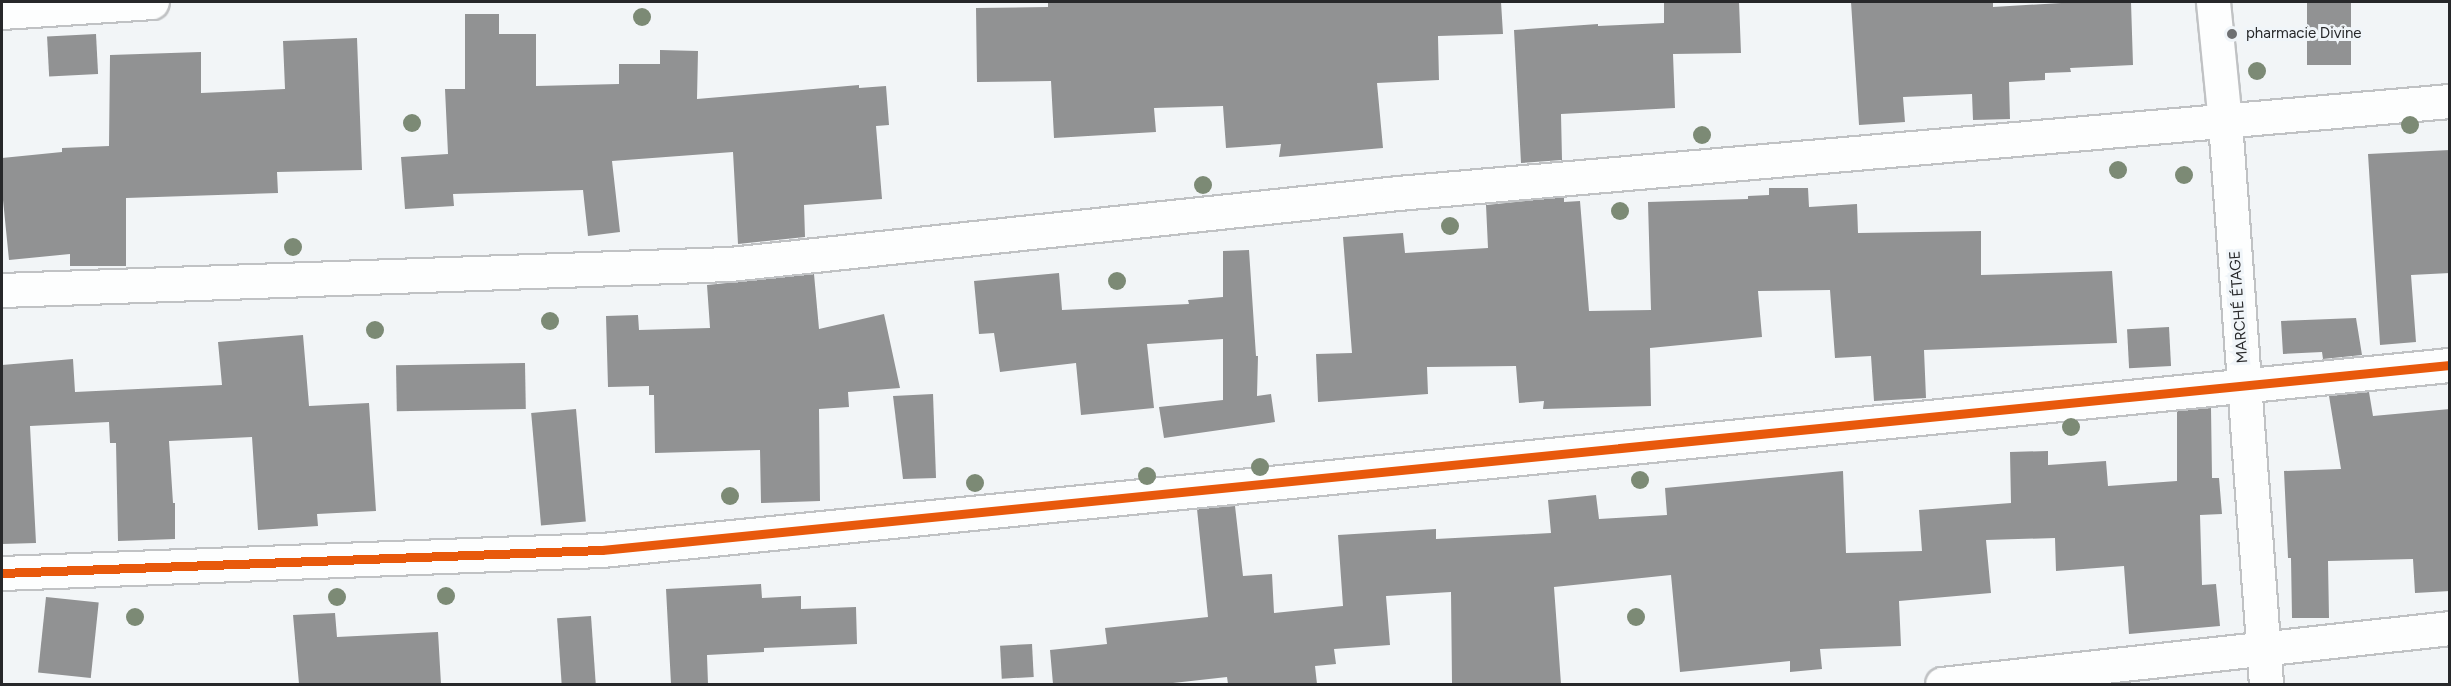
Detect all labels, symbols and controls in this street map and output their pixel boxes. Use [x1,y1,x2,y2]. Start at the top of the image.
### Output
marker: pharmacie Divine [2223,25,2241,43]
place label: pharmacie Divine [2246,25,2361,43]
street label: MARCHÉ ÉTAGE [2226,250,2252,364]

